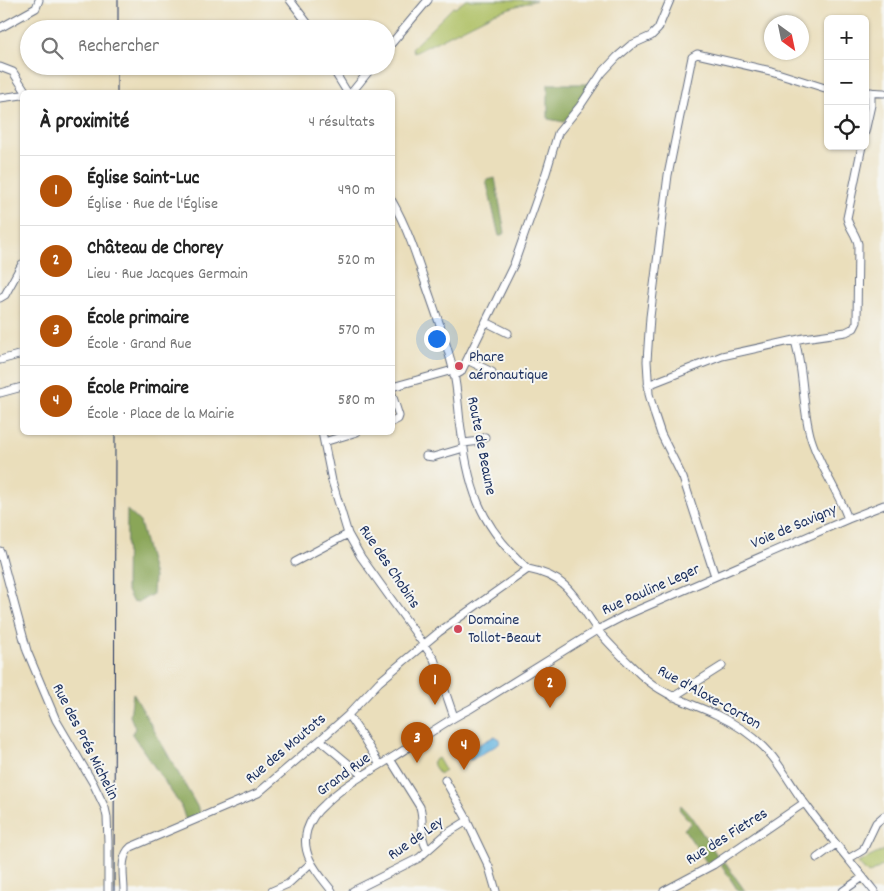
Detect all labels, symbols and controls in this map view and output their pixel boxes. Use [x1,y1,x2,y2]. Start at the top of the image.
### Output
north arrow [764,15,809,60]
map controls [824,15,869,150]
button: + [824,15,869,60]
search box [20,20,395,75]
icon: search [38,34,66,62]
text: Rechercher [78,34,159,61]
button: − [824,60,869,105]
button: locate [824,105,869,150]
text: À proximité [40,108,129,138]
text: 4 résultats [308,111,375,134]
text: Église Saint-Luc [87,166,199,193]
text: 1 [54,179,58,202]
text: 490 m [338,179,375,202]
text: Église · Rue de l'Église [87,193,218,216]
text: Château de Chorey [87,236,223,263]
text: 2 [53,249,60,272]
text: 520 m [337,249,375,272]
text: Lieu · Rue Jacques Germain [87,263,248,286]
text: École primaire [87,306,189,333]
text: 3 [52,319,60,342]
text: 570 m [338,319,375,342]
your location [424,326,450,352]
text: École · Grand Rue [87,333,191,356]
place label: Phare aéronautique [469,346,548,387]
marker: Phare aéronautique [453,360,465,372]
text: École Primaire [87,376,189,403]
text: 4 [53,389,59,412]
text: 580 m [338,389,375,412]
street label: Route de Beaune [460,395,502,497]
text: École · Place de la Mairie [87,403,234,426]
street label: Voie de Savigny [747,498,841,556]
street label: Rue des Chobins [352,520,426,614]
street label: Rue Pauline Leger [598,558,704,622]
place label: Domaine Tollot-Beaut [468,609,541,650]
marker: Domaine Tollot-Beaut [452,623,464,635]
street label: Rue d'Aloxe-Corton [653,660,765,736]
pin: 1 [419,664,451,705]
pin: 2 [534,667,566,708]
street label: Rue des Prés Michelin [46,680,124,804]
street label: Rue des Moutots [241,708,332,790]
pin: 3 [401,722,433,763]
pin: 4 [448,729,480,770]
street label: Grand Rue [312,748,376,802]
street label: Rue des Fietres [681,802,773,871]
street label: Rue de Ley [383,811,449,867]

